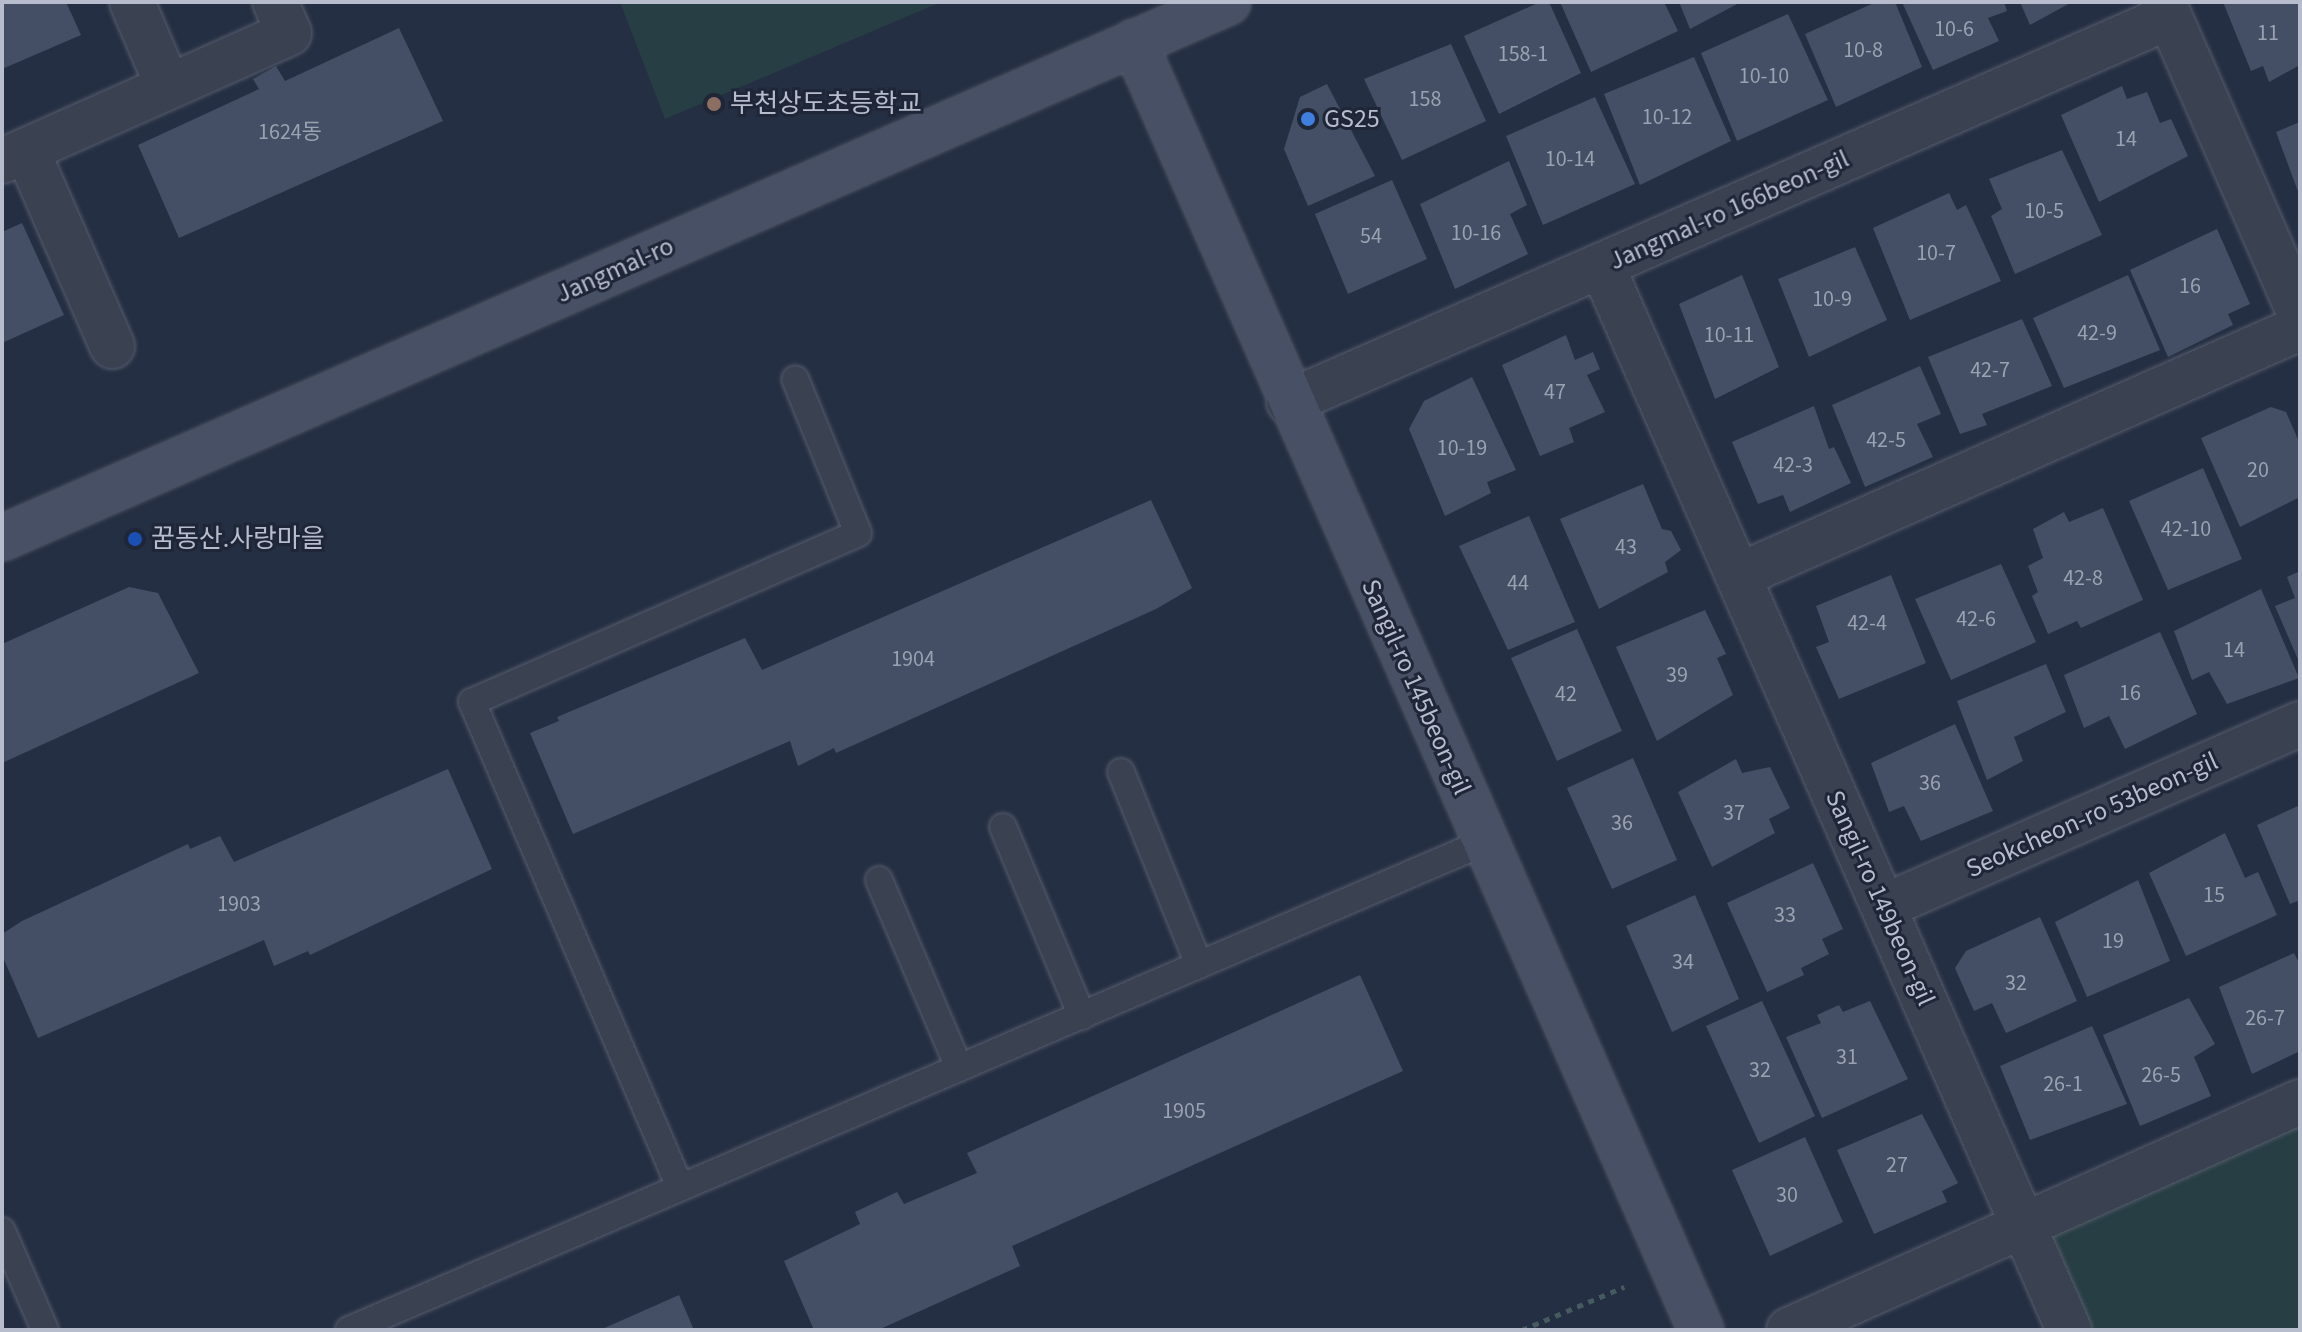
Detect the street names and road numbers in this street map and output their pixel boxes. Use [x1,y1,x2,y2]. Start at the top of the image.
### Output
street label: Jangmal-ro 166beon-gil [1604,143,1854,277]
street label: Jangmal-ro [552,230,678,310]
street label: Sangil-ro 145beon-gil [1355,575,1477,799]
street label: Seokcheon-ro 53beon-gil [1961,745,2223,885]
street label: Sangil-ro 149beon-gil [1819,786,1941,1010]

